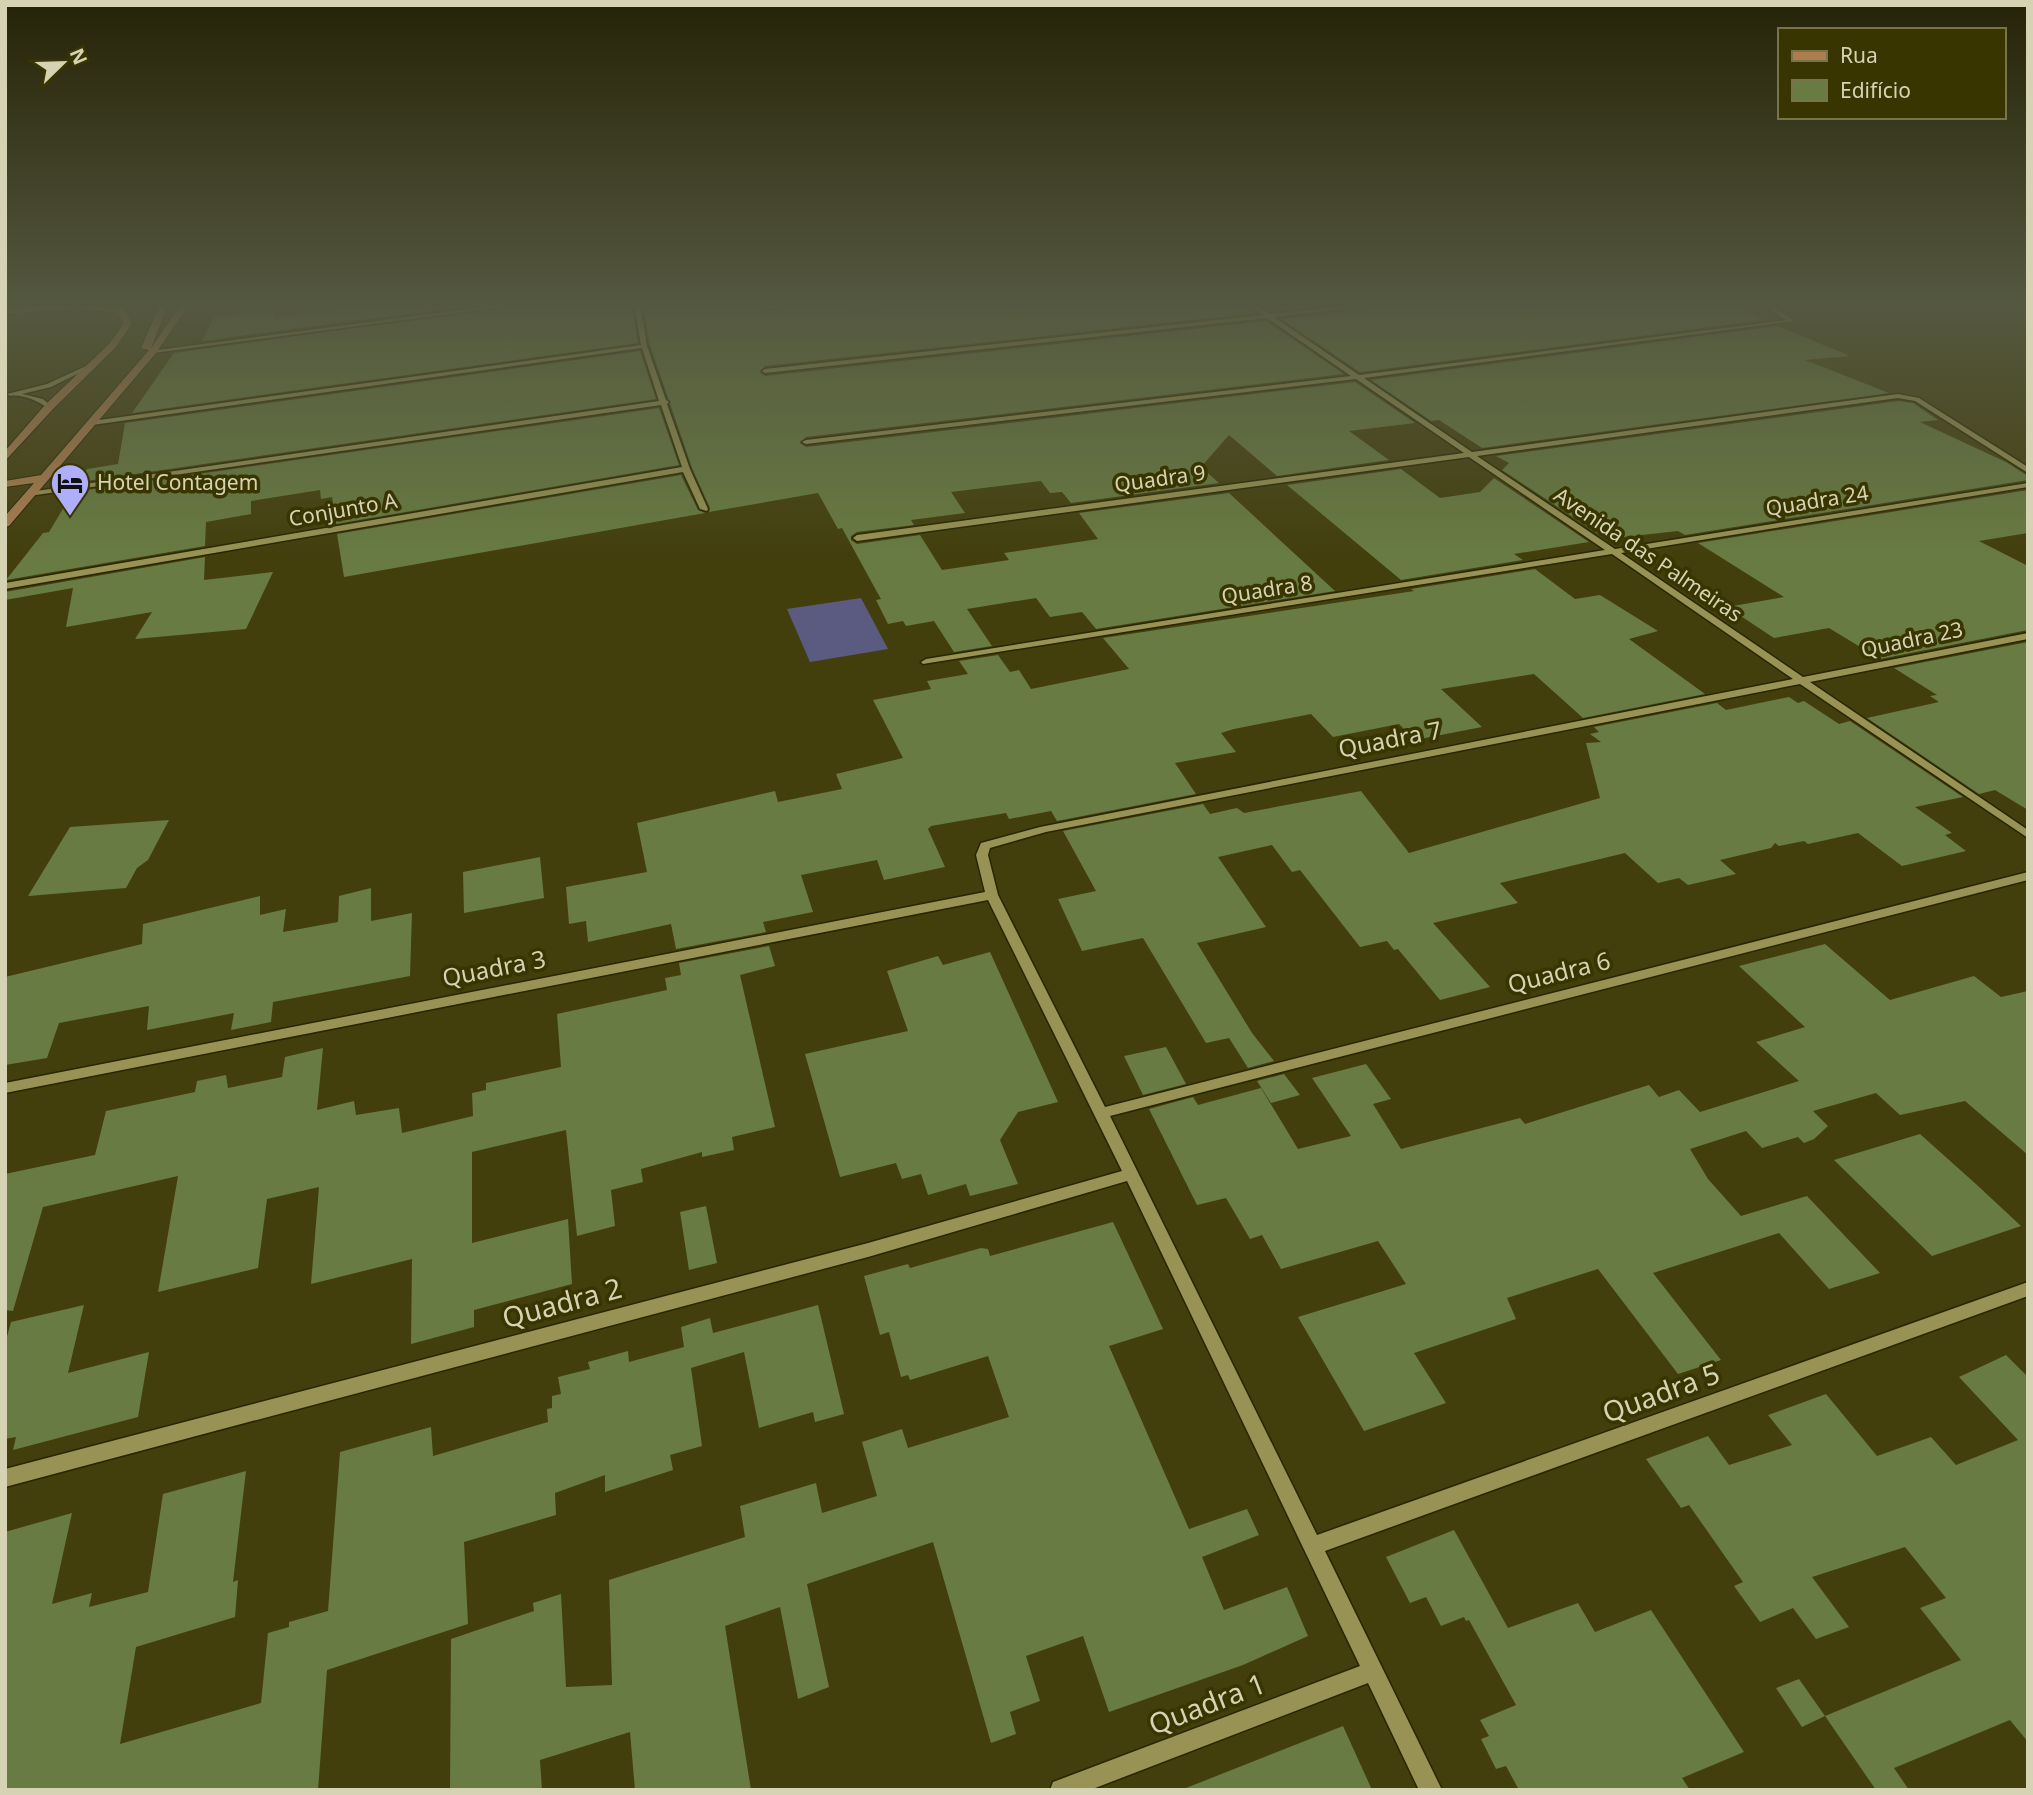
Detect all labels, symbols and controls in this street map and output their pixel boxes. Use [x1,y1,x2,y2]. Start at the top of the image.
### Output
north arrow [28,28,98,98]
legend [1778,28,2005,119]
text: Rua [1840,41,1878,69]
text: N [64,44,94,69]
text: Edifício [1840,76,1911,104]
street label: Quadra 9 [1113,458,1207,498]
hotel icon: Hotel Contagem [49,462,91,517]
place label: Hotel Contagem [97,468,258,496]
street label: Quadra 24 [1763,478,1870,522]
street label: Avenida das Palmeiras [1549,481,1748,628]
street label: Conjunto A [286,486,400,532]
street label: Quadra 8 [1219,568,1314,610]
street label: Quadra 23 [1858,615,1965,663]
street label: Quadra 7 [1335,712,1444,765]
street label: Quadra 3 [439,941,548,994]
street label: Quadra 6 [1504,943,1613,1000]
street label: Quadra 2 [498,1268,626,1336]
street label: Quadra 5 [1597,1353,1725,1431]
street label: Quadra 1 [1143,1663,1270,1743]

